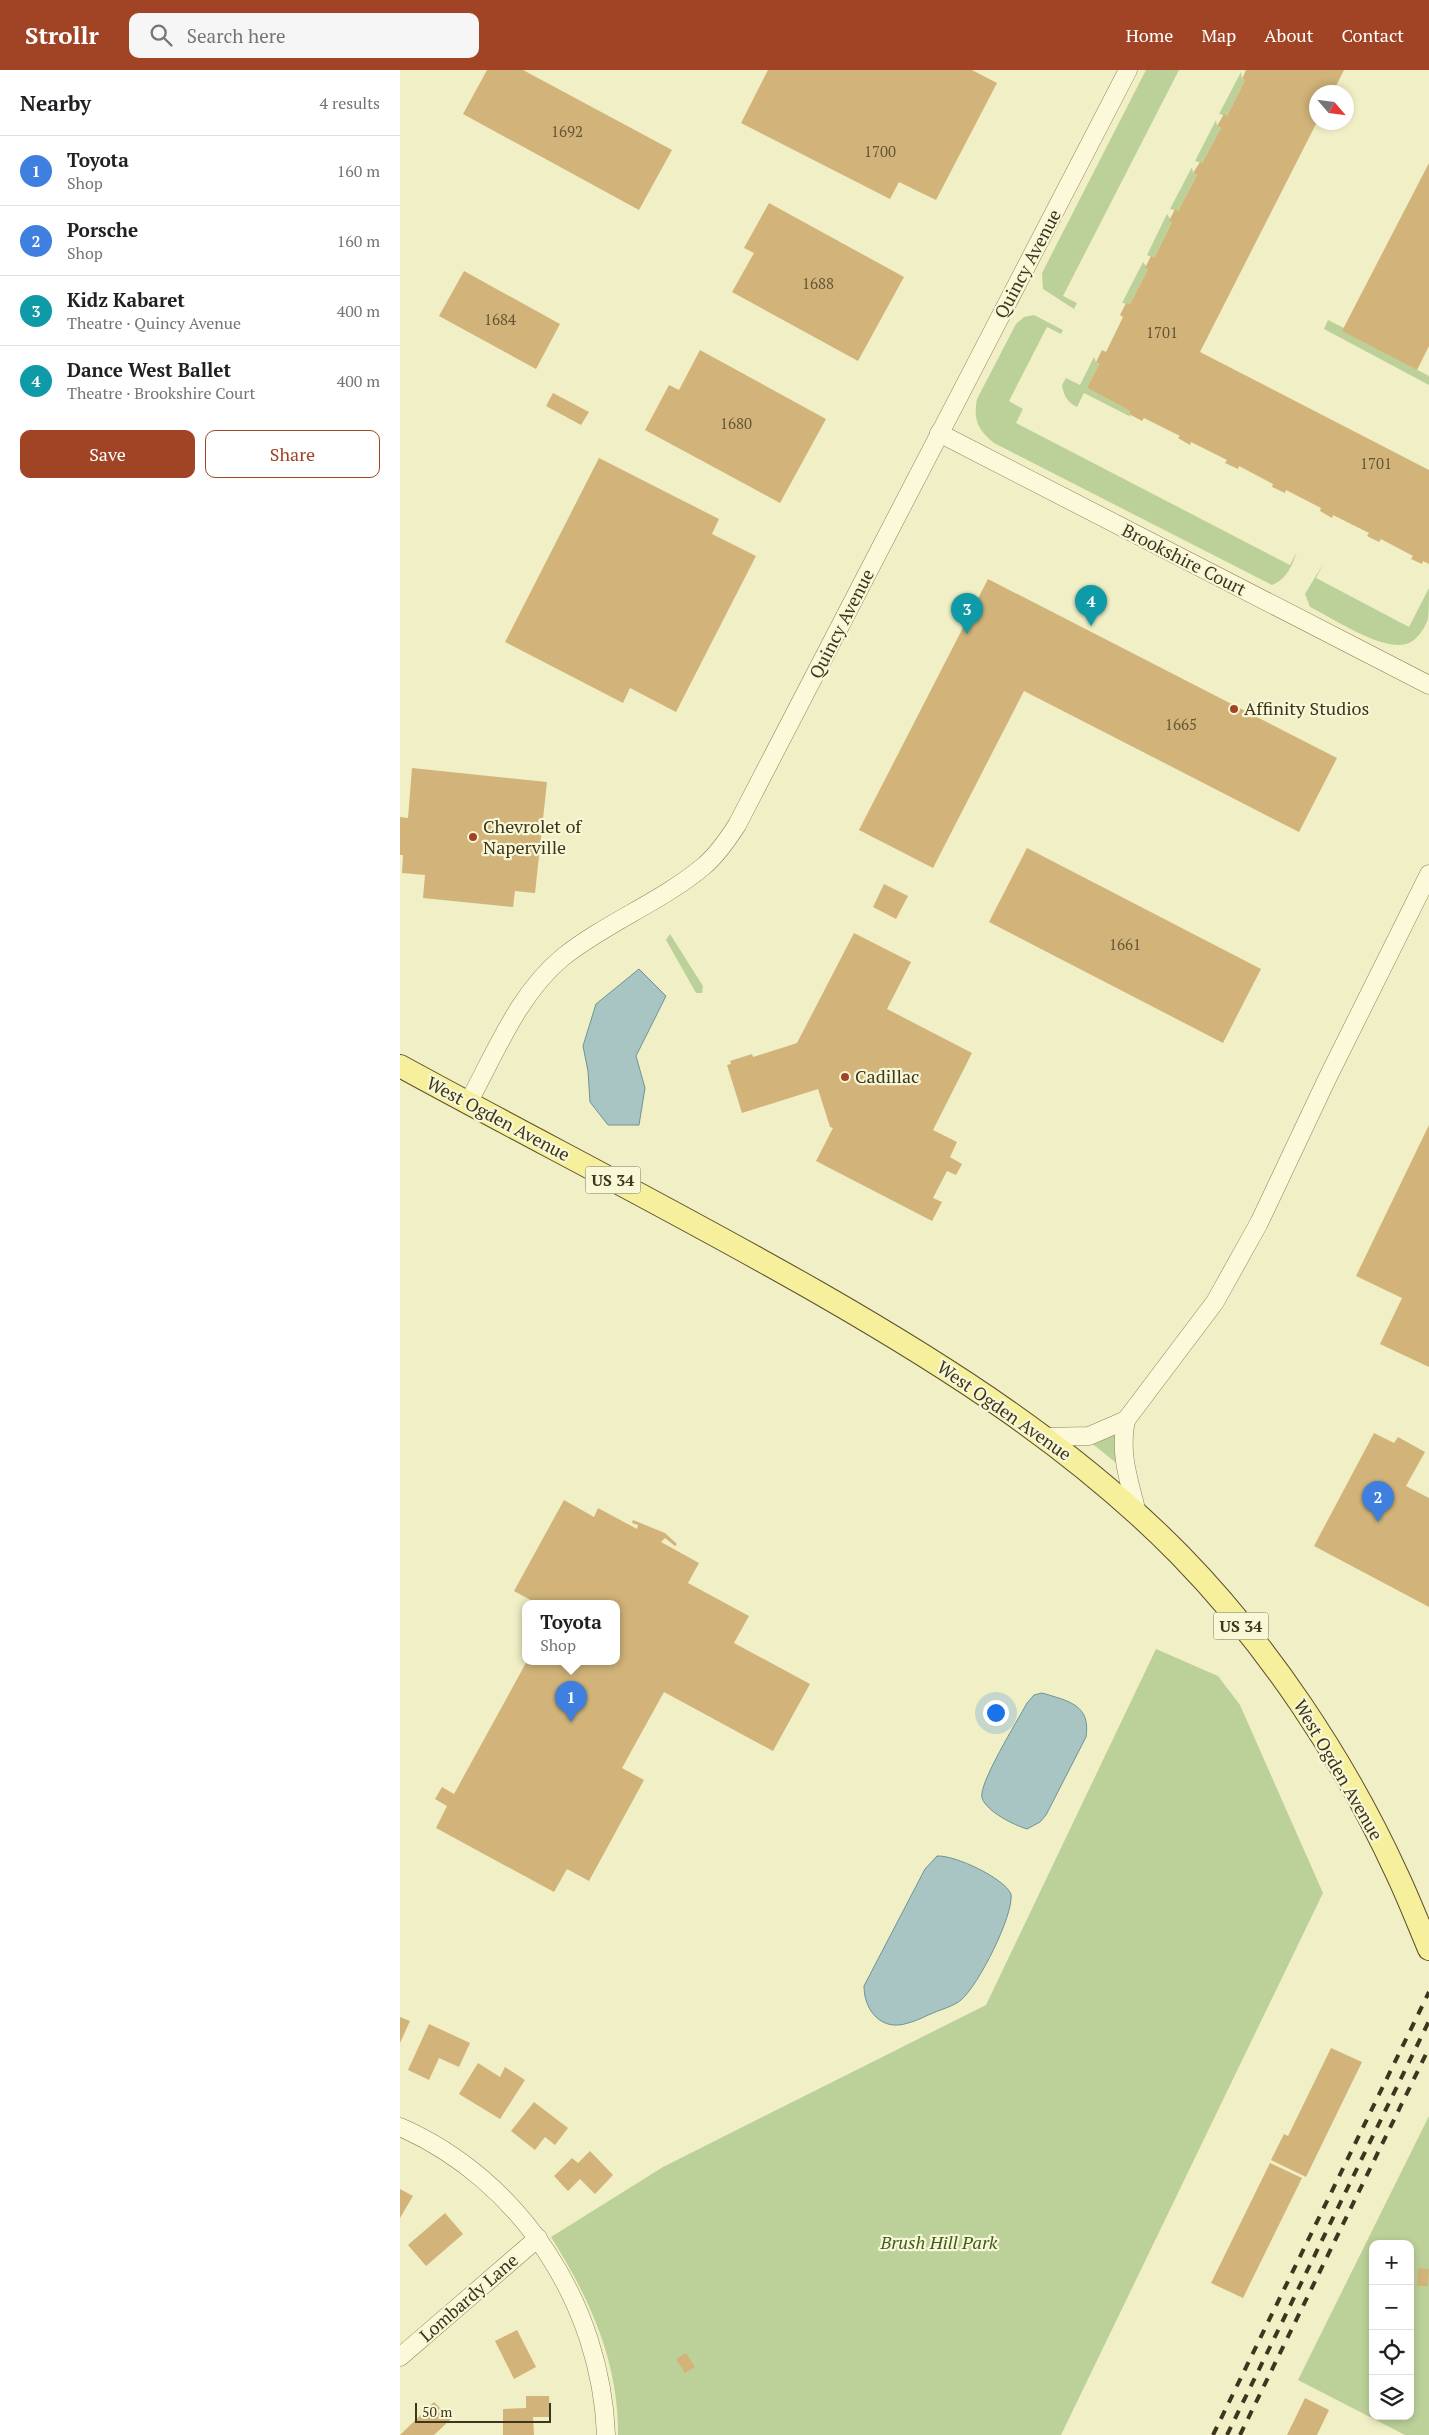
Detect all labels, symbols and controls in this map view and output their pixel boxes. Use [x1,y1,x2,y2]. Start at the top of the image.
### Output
search box [129,13,479,58]
text: Strollr [25,19,99,51]
icon: search [147,21,175,49]
text: Search here [187,23,286,48]
text: Home [1126,23,1173,47]
text: Map [1201,23,1236,47]
text: About [1264,23,1313,47]
text: Contact [1341,23,1404,47]
north arrow [1309,85,1354,130]
text: Nearby [20,89,91,117]
text: 4 results [320,92,380,114]
house number: 1692 [551,121,583,141]
house number: 1700 [864,141,896,161]
text: Toyota [67,147,129,172]
text: 1 [31,160,41,182]
text: 160 m [337,160,380,182]
text: Shop [67,172,103,194]
street label: Quincy Avenue [988,205,1066,322]
text: Porsche [67,217,138,242]
text: 2 [31,230,41,252]
text: 160 m [337,230,380,252]
text: Shop [67,242,103,264]
house number: 1688 [802,273,834,293]
text: Kidz Kabaret [67,287,185,312]
text: 3 [31,300,41,322]
text: 400 m [337,300,380,322]
house number: 1684 [484,309,516,329]
text: Theatre · Quincy Avenue [67,312,241,334]
house number: 1701 [1146,322,1178,342]
text: Dance West Ballet [67,357,231,382]
text: 4 [31,370,41,392]
text: 400 m [337,370,380,392]
text: Theatre · Brookshire Court [67,382,255,404]
house number: 1680 [720,413,752,433]
button: Save [20,430,195,478]
button: Share [205,430,380,478]
house number: 1701 [1360,453,1392,473]
street label: Brookshire Court [1118,517,1251,601]
street label: Quincy Avenue [803,565,879,683]
pin: 4 [1075,585,1107,626]
pin: 3 [951,593,983,634]
place label: Affinity Studios [1244,696,1369,720]
marker: Affinity Studios [1228,703,1240,715]
house number: 1665 [1165,714,1197,734]
place label: Chevrolet of Naperville [483,814,583,859]
marker: Chevrolet of Naperville [467,831,479,843]
house number: 1661 [1109,934,1141,954]
place label: Cadillac [855,1064,919,1088]
street label: West Ogden Avenue [423,1070,574,1166]
marker: Cadillac [839,1071,851,1083]
road number: US 34 [586,1166,640,1194]
street label: West Ogden Avenue [933,1355,1077,1466]
pin: 2 [1362,1481,1394,1522]
popup [522,1600,620,1665]
text: Toyota [540,1609,602,1634]
road number: US 34 [1214,1612,1268,1640]
text: Shop [540,1634,576,1656]
pin: 1 [555,1681,587,1722]
street label: West Ogden Avenue [1289,1695,1389,1844]
your location [983,1700,1009,1726]
park label: Brush Hill Park [879,2230,998,2254]
map controls [1369,2240,1414,2420]
button: + [1369,2240,1414,2285]
street label: Lombardy Lane [414,2248,523,2347]
button: − [1369,2285,1414,2330]
button: locate [1369,2330,1414,2375]
button: layers [1369,2375,1414,2420]
scale bar [415,2400,551,2423]
text: 50 m [422,2402,452,2421]

